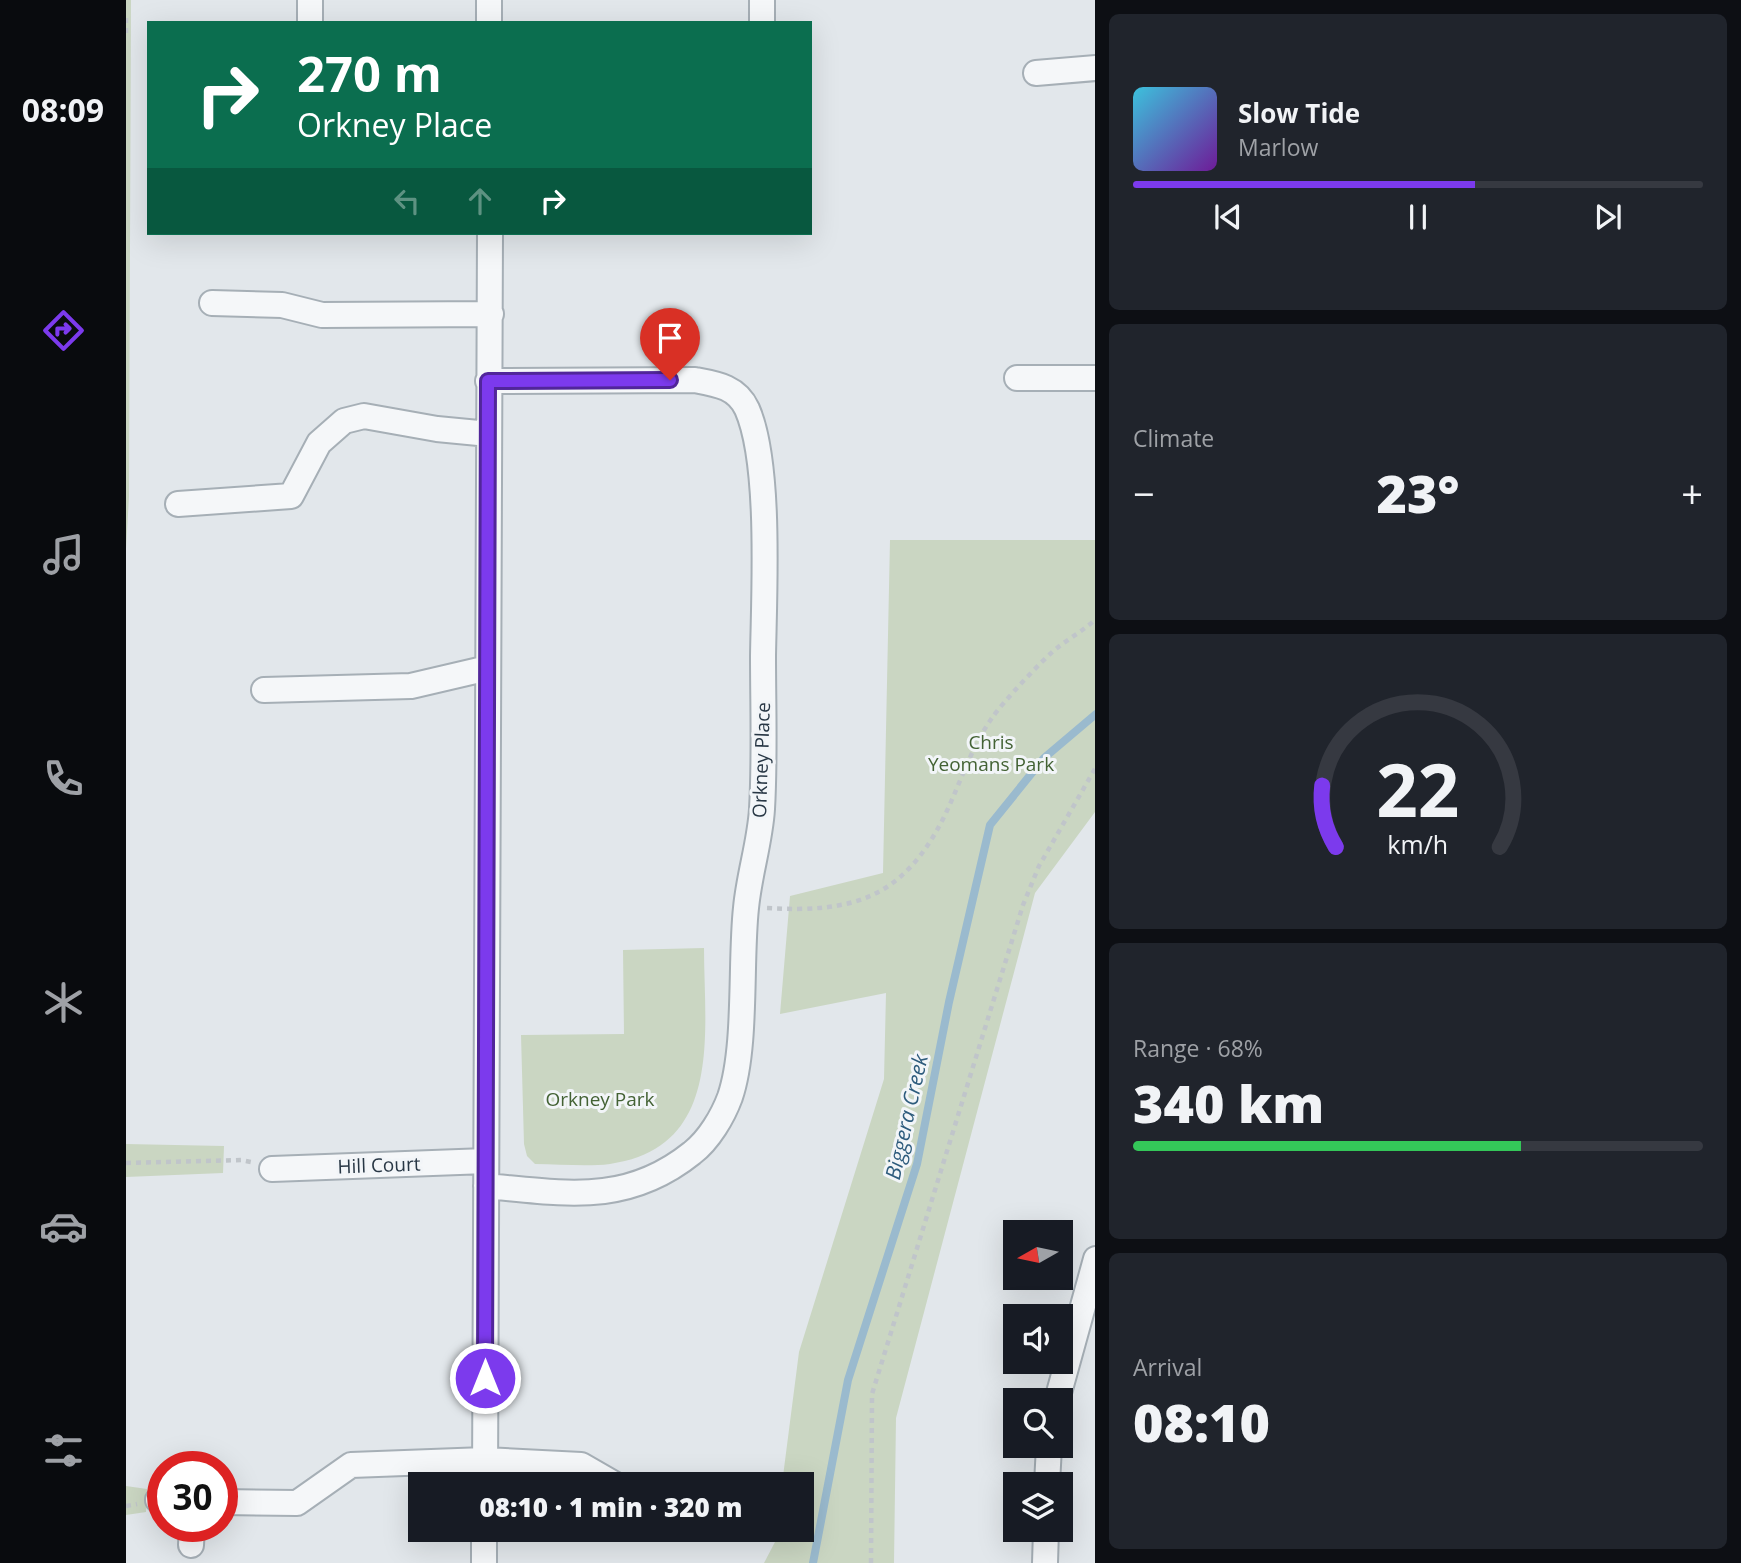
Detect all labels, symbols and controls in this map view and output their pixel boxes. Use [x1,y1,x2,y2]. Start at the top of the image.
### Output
text: 270 m [297,40,442,106]
icon: right [182,49,273,140]
text: 08:09 [22,88,104,131]
text: Slow Tide [1238,95,1360,131]
text: Orkney Place [297,103,492,146]
text: Marlow [1238,131,1318,163]
icon: left [388,182,426,220]
icon: ahead [461,182,499,220]
icon: right [534,182,572,220]
icon: previous [1209,198,1247,236]
icon: pause [1399,198,1437,236]
icon: next [1589,198,1627,236]
icon: directions [39,306,88,355]
pin [640,308,700,380]
icon: arrive [651,319,689,357]
text: Climate [1133,422,1214,454]
text: 23° [1377,457,1459,528]
text: − [1133,467,1155,519]
text: + [1681,467,1703,519]
icon: music [39,530,88,579]
street label: Orkney Place [746,702,776,818]
park label: Chris Yeomans Park [928,729,1054,777]
text: 22 [1376,740,1460,839]
icon: phone [39,754,88,803]
text: km/h [1388,827,1448,861]
icon: climate [39,978,88,1027]
text: Range · 68% [1133,1032,1263,1064]
water label: Biggera Creek [878,1051,934,1182]
text: 340 km [1133,1067,1324,1138]
park label: Orkney Park [545,1086,655,1112]
street label: Hill Court [337,1151,421,1179]
icon: car [39,1202,88,1251]
north arrow [1003,1220,1073,1290]
map controls [1003,1220,1073,1542]
button: sound [1003,1304,1073,1374]
position arrow [448,1341,522,1415]
text: Arrival [1133,1351,1202,1383]
text: 08:10 [1133,1386,1270,1457]
button: search [1003,1388,1073,1458]
icon: filters [39,1426,88,1475]
speed limit sign: 30 [147,1451,238,1542]
button: layers [1003,1472,1073,1542]
text: 08:10 · 1 min · 320 m [480,1489,742,1525]

